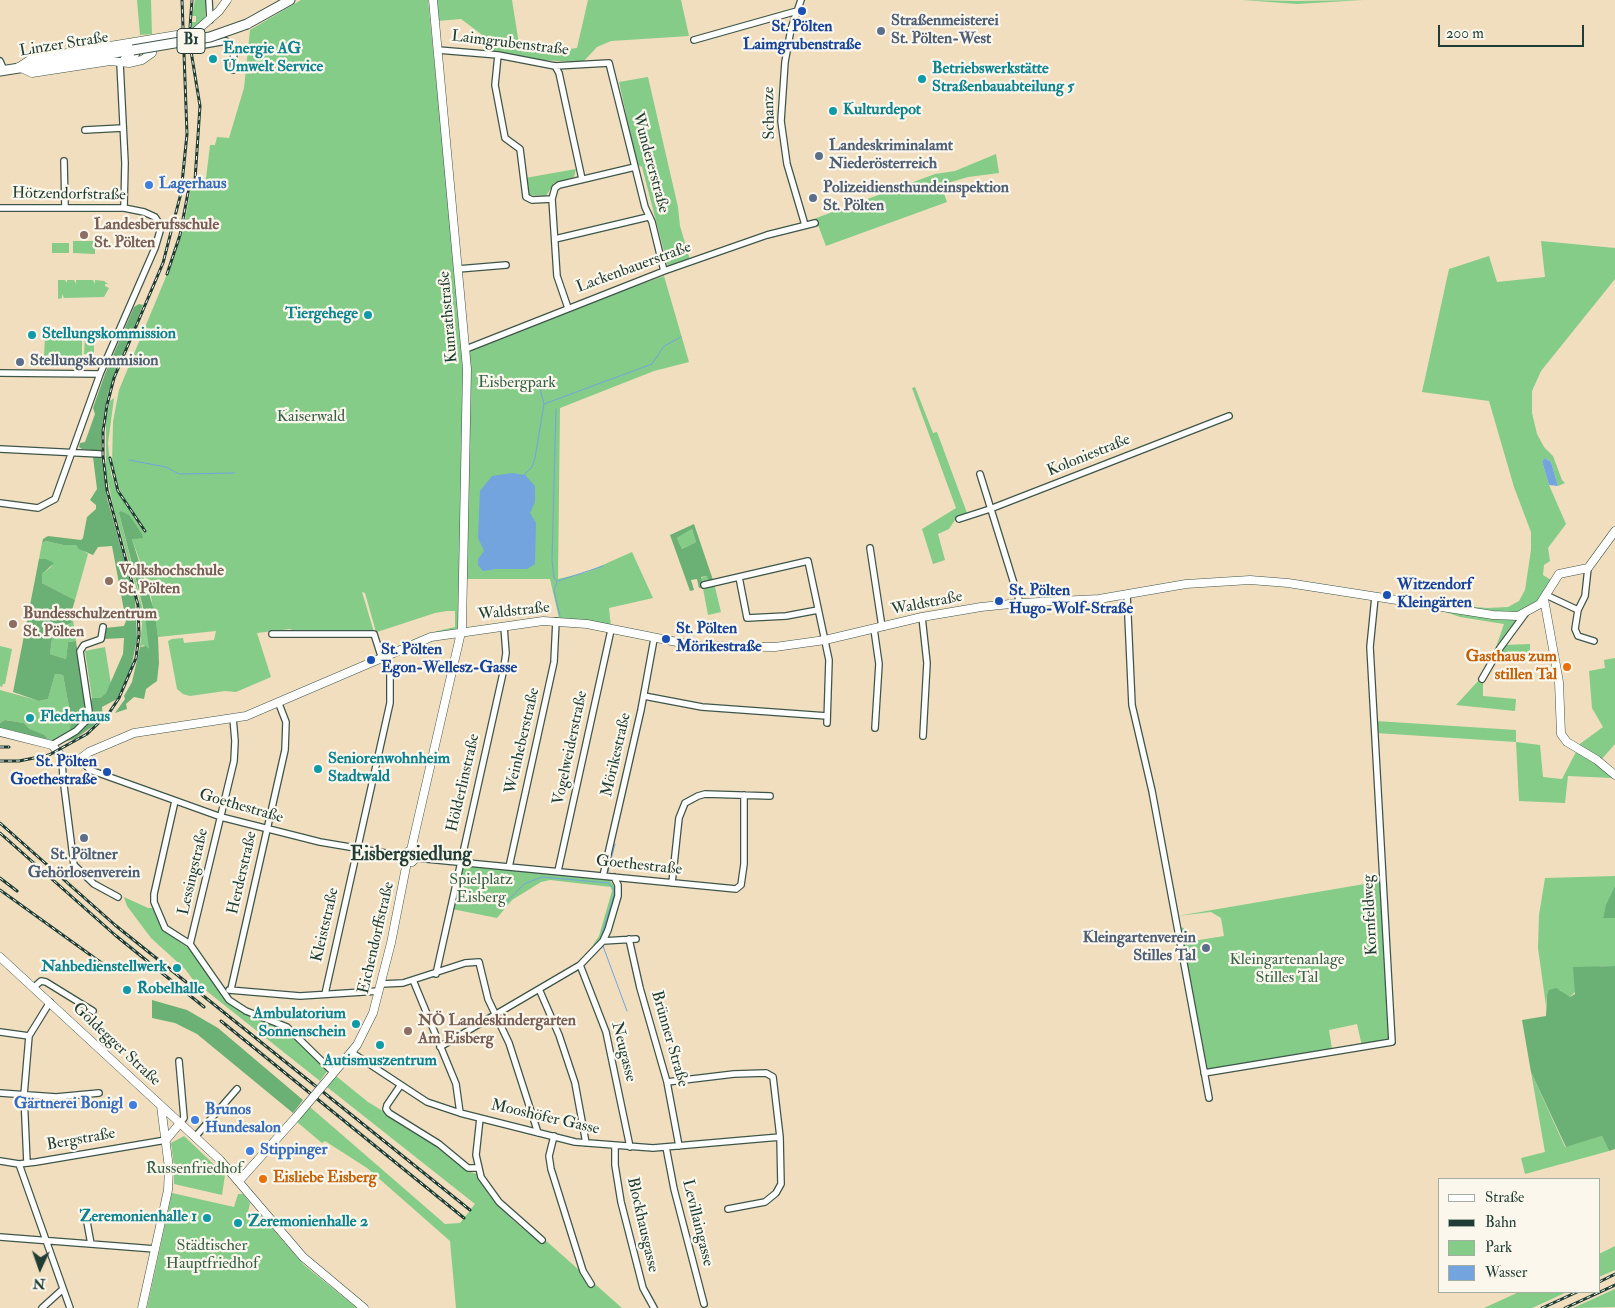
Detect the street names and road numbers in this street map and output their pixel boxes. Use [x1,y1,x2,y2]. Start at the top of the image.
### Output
street label: Laimgrubenstraße [450,27,570,61]
street label: Linzer Straße [18,28,110,62]
road number: B1 [177,28,205,54]
street label: Schanze [760,86,780,140]
street label: Wundererstraße [627,111,673,215]
street label: Hötzendorfstraße [12,184,126,206]
street label: Lackenbauerstraße [574,238,694,298]
street label: Kunrathstraße [435,270,463,364]
street label: Koloniestraße [1045,431,1133,481]
street label: Waldstraße [890,588,964,620]
street label: Waldstraße [477,599,551,625]
street label: Weinheberstraße [501,686,545,796]
street label: Vogelweiderstraße [550,689,592,807]
street label: Mörikestraße [598,711,636,799]
street label: Hölderlinstraße [443,732,485,834]
street label: Goethestraße [197,786,285,828]
street label: Lessingstraße [175,827,213,917]
street label: Herderstraße [224,830,262,916]
street label: Goethestraße [595,852,683,880]
street label: Kornfeldweg [1359,874,1383,956]
street label: Eichendorffstraße [355,880,399,996]
street label: Kleiststraße [308,886,344,964]
street label: Brünner Straße [646,989,692,1089]
street label: Goldegger Straße [68,999,164,1091]
street label: Neugasse [606,1020,640,1084]
street label: Mooshöfer Gasse [489,1096,601,1140]
street label: Bergstraße [45,1125,117,1155]
street label: Blockhausgasse [622,1176,662,1274]
street label: Levillaingasse [677,1178,717,1268]

